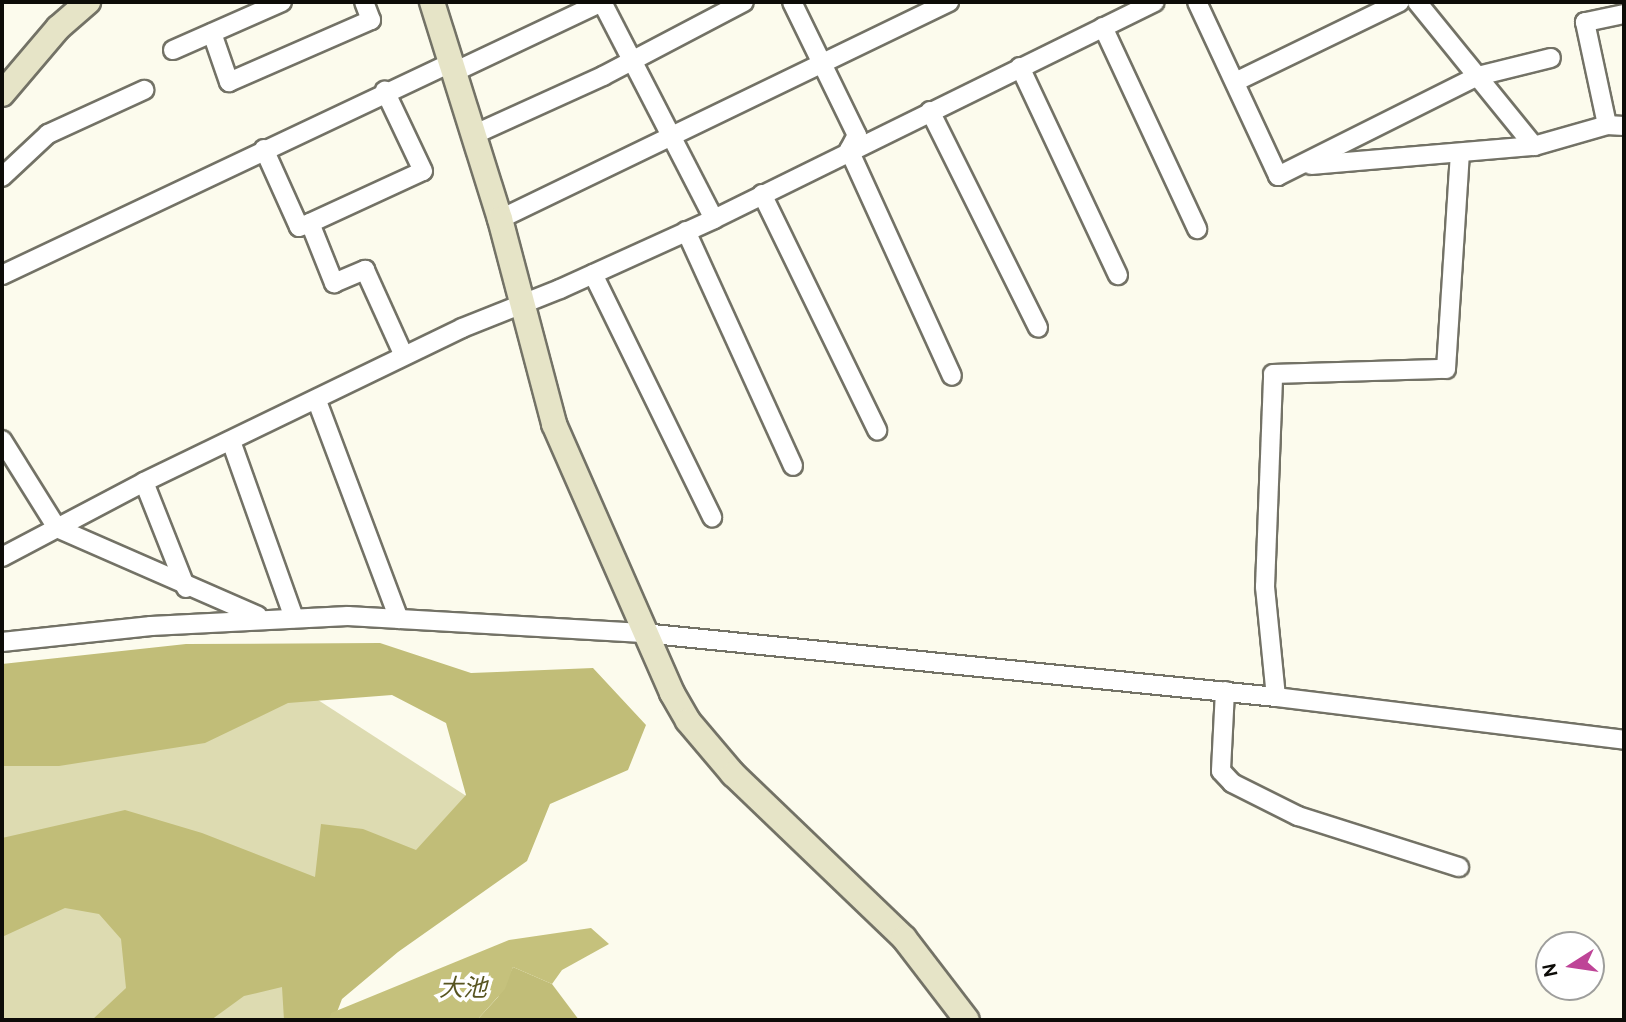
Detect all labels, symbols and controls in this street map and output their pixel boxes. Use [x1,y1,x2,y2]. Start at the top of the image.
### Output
north arrow [1535,931,1605,1001]
text: N [1538,961,1565,979]
water label: 大池 [439,977,487,1005]

